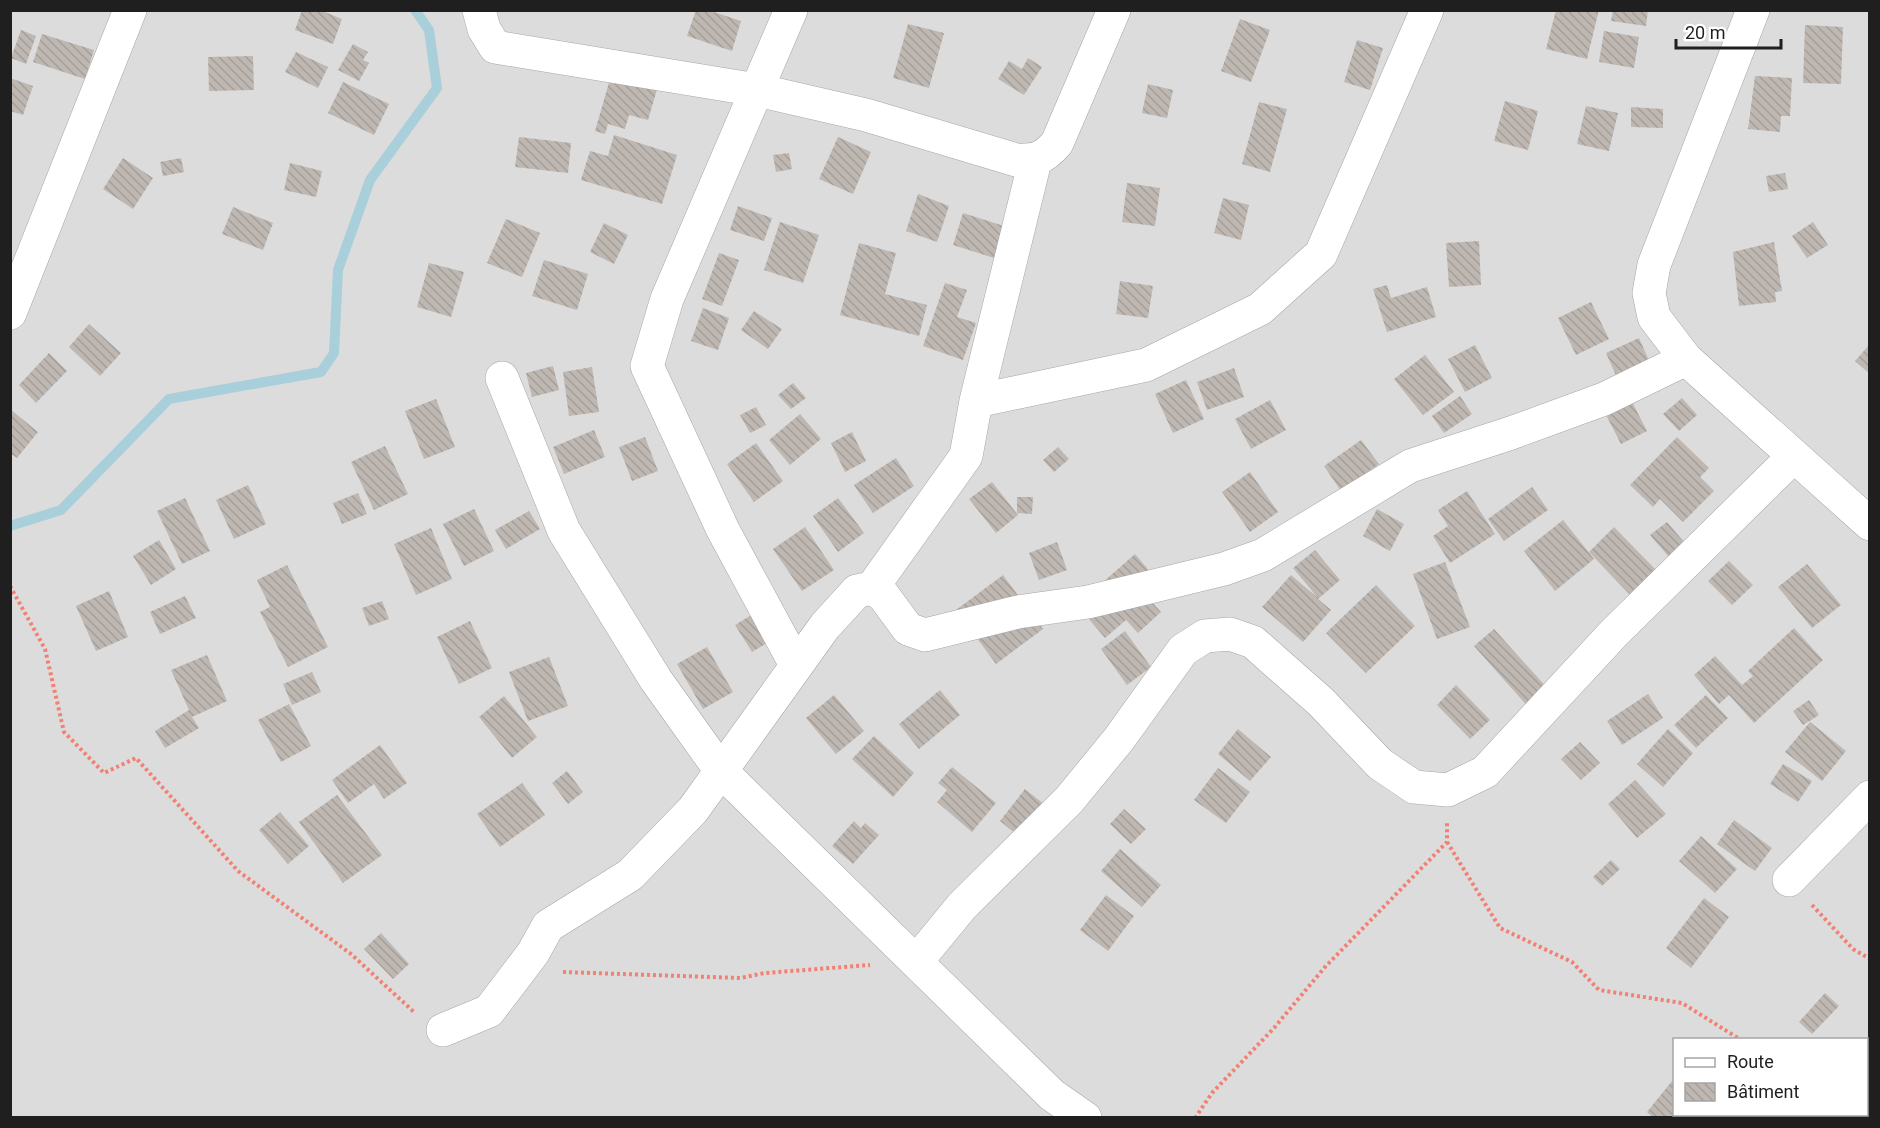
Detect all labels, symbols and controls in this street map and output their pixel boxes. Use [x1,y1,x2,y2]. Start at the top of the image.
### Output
scale bar [1676,12,1781,50]
text: 20 m [1685,22,1725,43]
legend [1673,1038,1868,1116]
text: Route [1727,1051,1774,1072]
text: Bâtiment [1727,1081,1800,1102]

